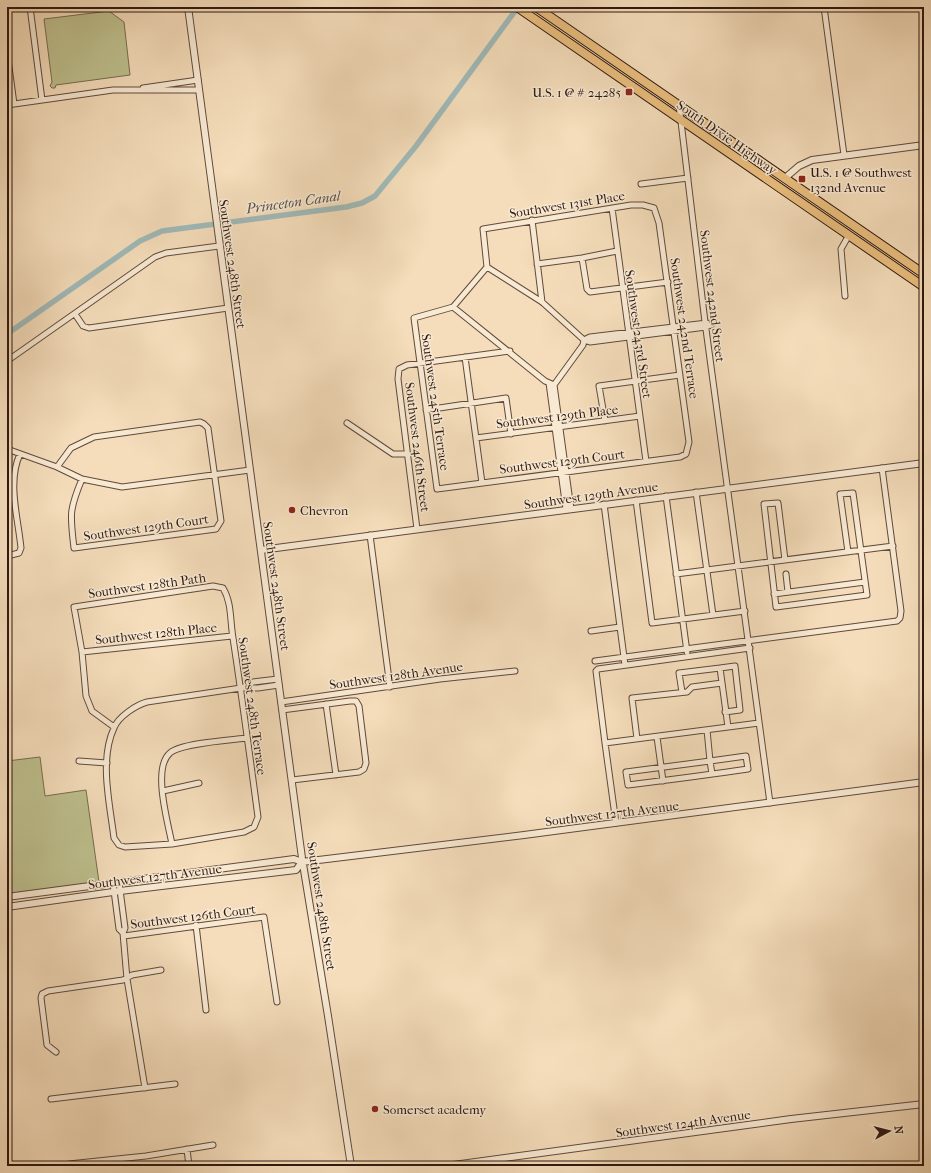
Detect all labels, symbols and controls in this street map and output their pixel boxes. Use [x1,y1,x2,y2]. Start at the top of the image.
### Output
place label: U.S. 1 @ # 24285 [532,85,621,100]
marker: U.S. 1 @ # 24285 [624,87,634,97]
street label: South Dixie Highway [674,97,781,178]
place label: U.S. 1 @ Southwest 132nd Avenue [810,165,912,195]
marker: U.S. 1 @ Southwest 132nd Avenue [797,174,807,184]
water label: Princeton Canal [244,187,343,218]
street label: Southwest 131st Place [508,188,626,221]
street label: Southwest 248th Street [216,199,249,330]
street label: Southwest 242nd Street [697,229,728,363]
street label: Southwest 242nd Terrace [667,257,702,400]
street label: Southwest 243rd Street [622,269,655,400]
street label: Southwest 245th Terrace [418,333,453,472]
street label: Southwest 246th Street [402,381,433,513]
street label: Southwest 129th Place [495,402,619,431]
street label: Southwest 129th Court [499,446,626,477]
street label: Southwest 129th Avenue [523,479,660,512]
place label: Chevron [300,503,349,518]
marker: Chevron [287,505,297,515]
street label: Southwest 129th Court [83,511,210,544]
street label: Southwest 248th Street [260,521,293,652]
street label: Southwest 128th Path [87,570,207,601]
street label: Southwest 128th Place [94,620,218,647]
street label: Southwest 248th Terrace [235,636,270,777]
street label: Southwest 128th Avenue [328,659,464,692]
street label: Southwest 127th Avenue [544,798,680,829]
street label: Southwest 248th Street [304,841,339,972]
street label: Southwest 127th Avenue [87,861,223,892]
street label: Southwest 126th Court [130,901,257,932]
place label: Somerset academy [383,1102,487,1117]
marker: Somerset academy [370,1104,380,1114]
street label: Southwest 124th Avenue [615,1107,752,1140]
north arrow [869,1111,909,1151]
text: N [891,1125,905,1135]

